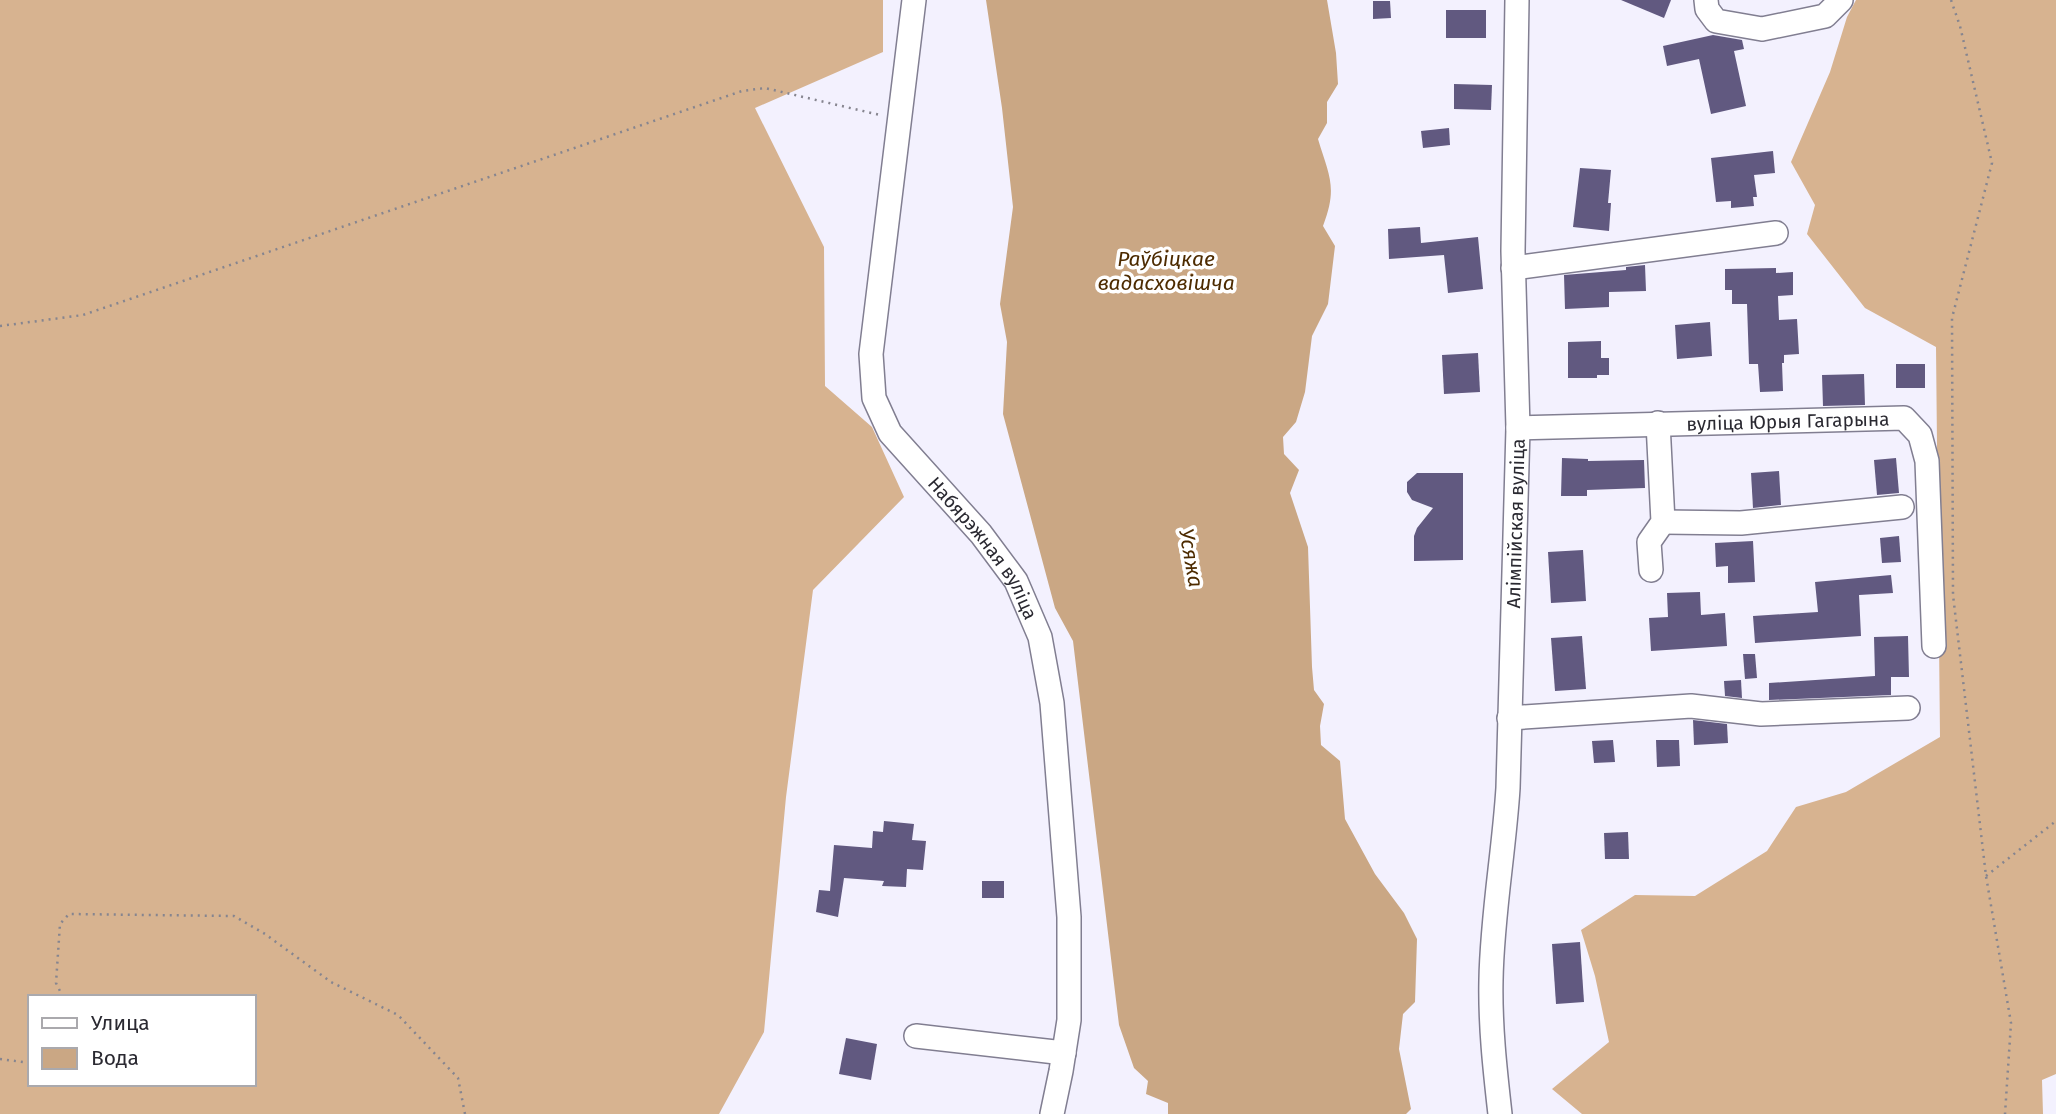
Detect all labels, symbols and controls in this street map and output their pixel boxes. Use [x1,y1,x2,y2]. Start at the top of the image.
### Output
water label: Раўбіцкае вадасховішча [1097,246,1235,296]
street label: вуліца Юрыя Гагарына [1686,407,1890,436]
street label: Алімпійская вуліца [1502,438,1530,609]
street label: Набярэжная вуліца [923,472,1042,623]
water label: Усяжа [1173,527,1209,589]
legend [28,995,256,1086]
text: Улица [91,1010,150,1036]
text: Вода [91,1045,139,1071]

